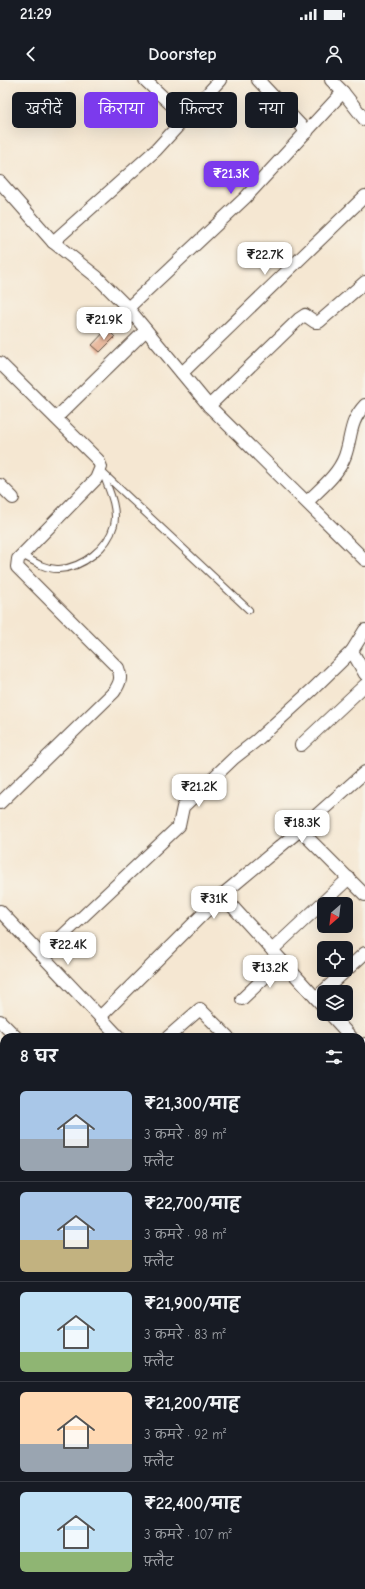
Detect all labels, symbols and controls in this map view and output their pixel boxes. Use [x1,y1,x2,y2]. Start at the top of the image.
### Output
text: 21:29 [20,5,52,23]
icon: back [20,43,42,65]
icon: person [323,43,345,65]
text: Doorstep [148,44,217,65]
chip: खरीदें [12,92,76,128]
chip: किराया [84,92,158,128]
chip: फ़िल्टर [166,92,237,128]
chip: नया [245,92,298,128]
pin: ₹21.3K [198,161,264,195]
text: ₹21.3K [213,166,249,181]
pin: ₹22.7K [232,242,298,276]
text: ₹22.7K [246,247,284,262]
pin: ₹21.9K [71,307,137,341]
text: ₹21.9K [86,312,122,327]
pin: ₹21.2K [166,774,232,808]
text: ₹21.2K [181,779,217,794]
pin: ₹18.3K [269,810,335,844]
text: ₹18.3K [284,815,320,830]
pin: ₹31K [190,886,238,920]
text: ₹31K [200,891,228,906]
north arrow [317,897,353,933]
map controls [317,897,353,1021]
pin: ₹22.4K [35,932,101,966]
text: ₹22.4K [49,937,87,952]
button: locate [317,941,353,977]
pin: ₹13.2K [237,955,303,989]
text: ₹13.2K [252,960,288,975]
button: layers [317,985,353,1021]
icon: filters [323,1046,345,1068]
text: 8 घर [20,1047,57,1066]
text: ₹21,300/माह [144,1094,239,1113]
icon: home [52,1107,100,1155]
text: 3 कमरे · 89 m² [144,1127,226,1142]
text: फ़्लैट [144,1154,174,1169]
text: ₹22,700/माह [144,1194,240,1213]
icon: home [52,1208,100,1256]
text: 3 कमरे · 98 m² [144,1227,226,1242]
text: फ़्लैट [144,1254,174,1269]
text: ₹21,900/माह [144,1294,240,1313]
icon: home [52,1308,100,1356]
text: 3 कमरे · 83 m² [144,1327,226,1342]
text: फ़्लैट [144,1354,174,1369]
text: ₹21,200/माह [144,1394,239,1413]
icon: home [52,1408,100,1456]
text: 3 कमरे · 92 m² [144,1427,226,1442]
text: फ़्लैट [144,1454,174,1469]
text: ₹22,400/माह [144,1494,241,1513]
icon: home [52,1508,100,1556]
text: 3 कमरे · 107 m² [144,1527,232,1542]
text: फ़्लैट [144,1554,174,1569]

